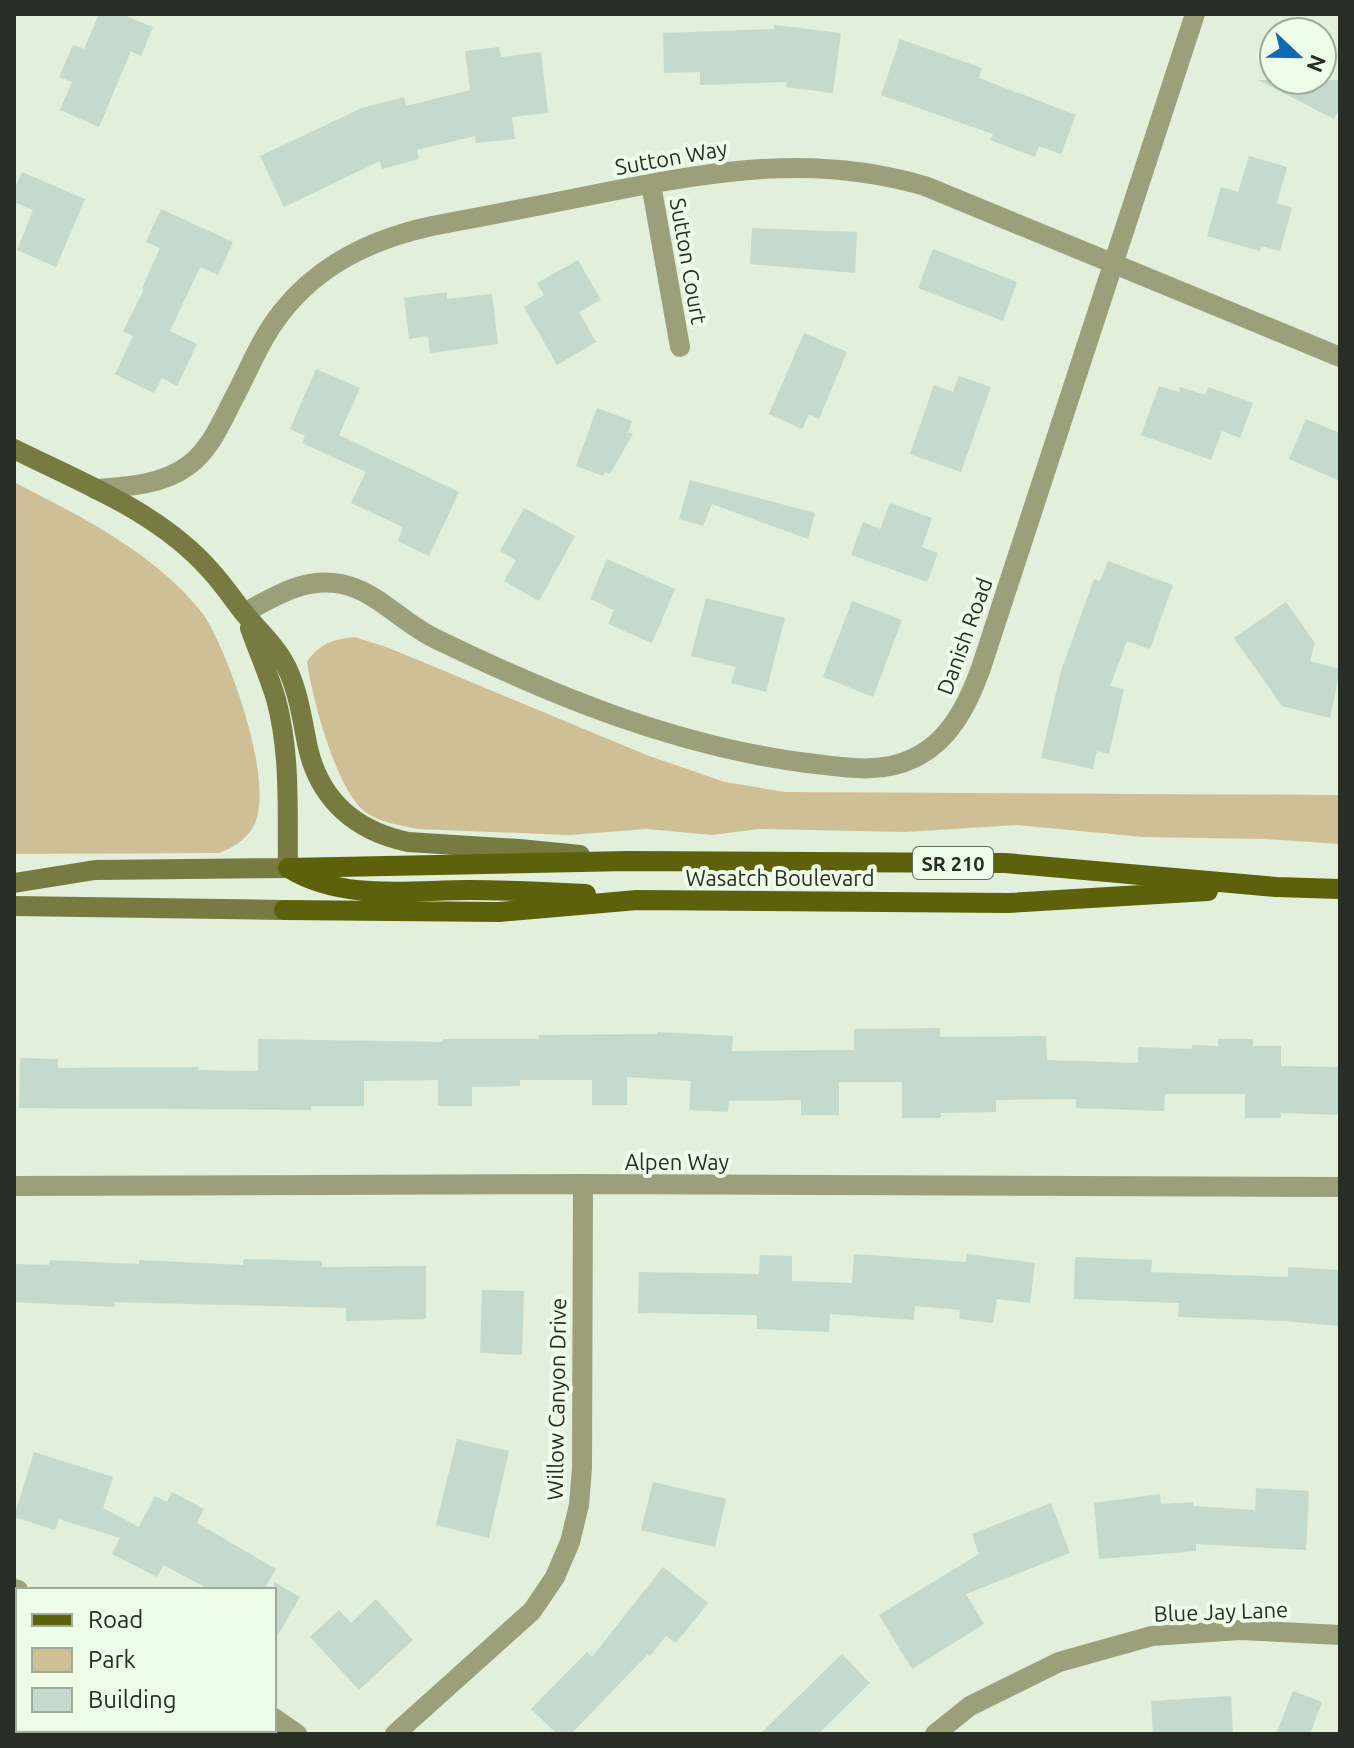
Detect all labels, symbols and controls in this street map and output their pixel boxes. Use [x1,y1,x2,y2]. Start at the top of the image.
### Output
north arrow [1258,16,1338,96]
text: N [1302,51,1332,76]
street label: Sutton Way [613,135,730,179]
street label: Sutton Court [666,196,712,326]
street label: Danish Road [931,574,997,698]
road number: SR 210 [913,847,993,879]
street label: Wasatch Boulevard [685,865,875,890]
street label: Alpen Way [625,1149,730,1174]
street label: Willow Canyon Drive [542,1297,570,1501]
legend [16,1588,276,1732]
street label: Blue Jay Lane [1153,1596,1289,1626]
text: Road [88,1606,143,1633]
text: Park [88,1646,136,1673]
text: Building [88,1686,176,1713]

